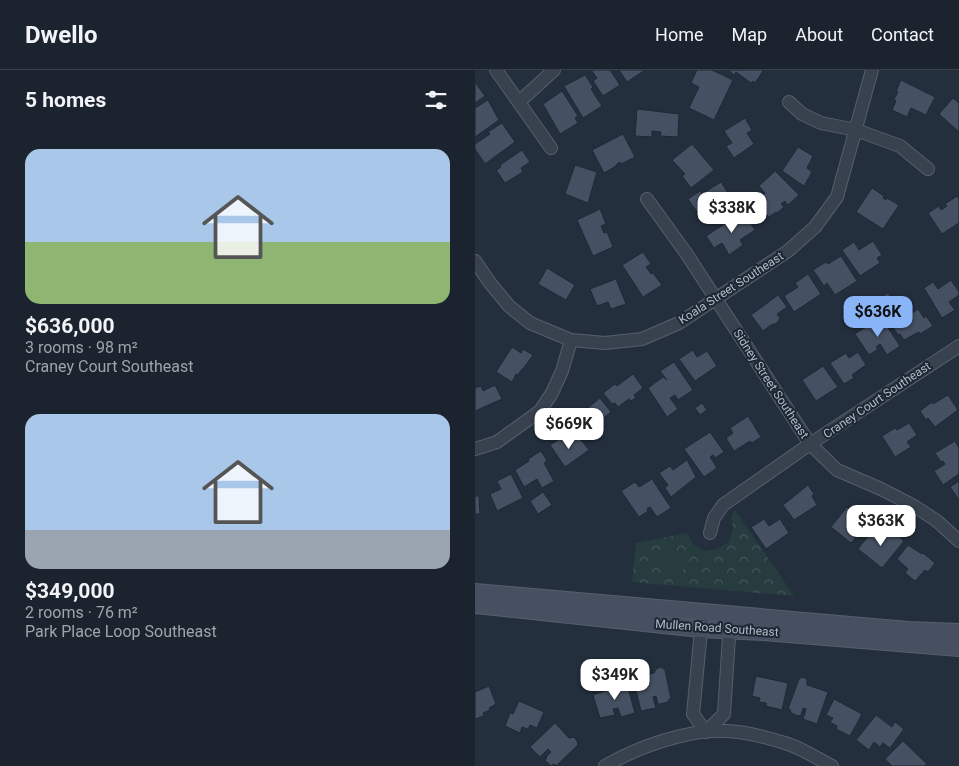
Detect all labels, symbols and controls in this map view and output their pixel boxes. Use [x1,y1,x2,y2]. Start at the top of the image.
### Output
text: Dwello [25,21,97,49]
text: Home [655,24,704,45]
text: Map [732,24,767,45]
text: About [795,24,843,45]
text: Contact [871,24,934,45]
icon: filters [422,86,450,114]
text: 5 homes [25,88,106,112]
icon: home [193,182,283,272]
pin: $338K [697,191,767,234]
text: $338K [709,198,755,217]
street label: Koala Street Southeast [676,249,786,327]
pin: $636K [843,296,913,338]
text: $636K [855,302,901,321]
text: $636,000 [25,314,115,338]
street label: Sidney Street Southeast [731,327,812,441]
text: 3 rooms · 98 m² [25,338,138,357]
text: Craney Court Southeast [25,357,194,376]
street label: Craney Court Southeast [821,359,933,441]
pin: $669K [534,408,604,450]
text: $669K [546,414,592,433]
icon: home [193,447,283,537]
pin: $363K [846,504,916,547]
text: $363K [858,511,904,530]
text: $349,000 [25,579,115,603]
text: 2 rooms · 76 m² [25,603,138,622]
street label: Mullen Road Southeast [655,617,779,639]
text: Park Place Loop Southeast [25,622,217,641]
pin: $349K [580,658,650,701]
text: $349K [592,665,638,684]

